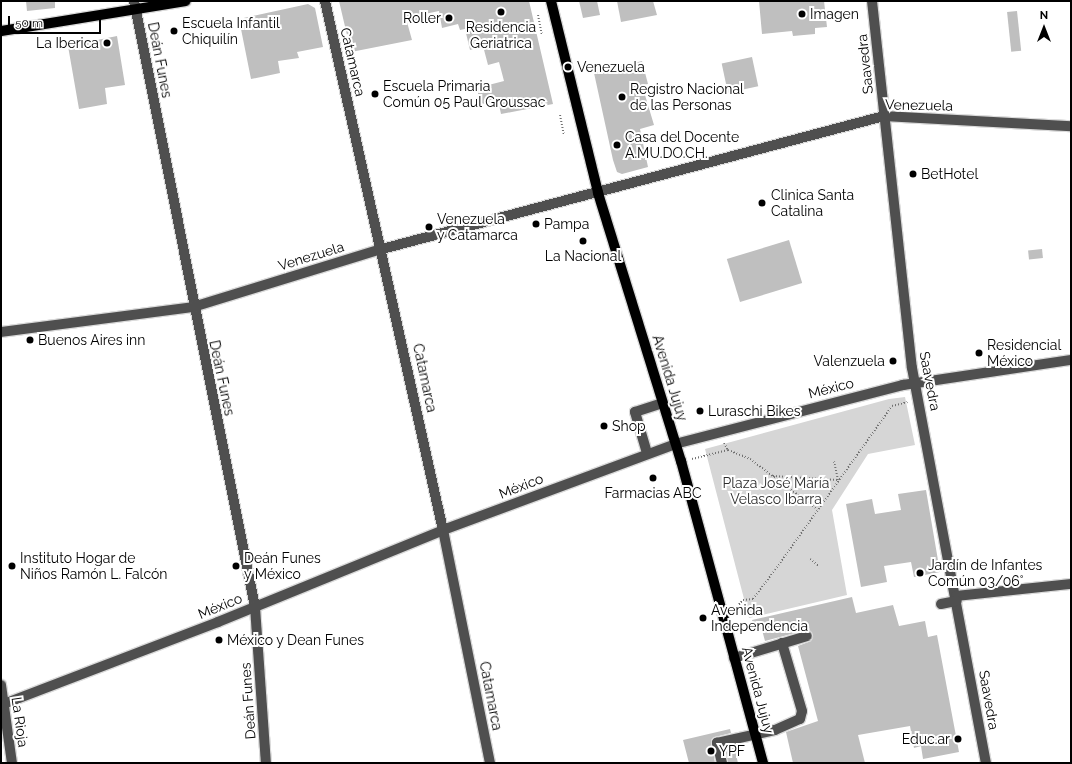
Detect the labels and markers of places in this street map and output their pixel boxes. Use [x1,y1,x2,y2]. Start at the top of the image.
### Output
place label: Imagen [810,6,859,22]
marker: Residencia Geriatrica [496,7,506,17]
marker: Imagen [797,9,807,19]
place label: Roller [403,10,441,26]
marker: Roller [444,13,454,23]
place label: Escuela Infantil Chiquilín [182,15,280,48]
place label: Residencia Geriatrica [466,19,536,52]
marker: Escuela Infantil Chiquilín [169,26,179,36]
place label: La Iberica [36,35,99,51]
marker: La Iberica [102,38,112,48]
place label: Venezuela [577,59,645,75]
marker: Venezuela [562,61,574,73]
place label: Escuela Primaria Común 05 Paul Groussac [383,78,546,110]
place label: Registro Nacional de las Personas [630,81,744,114]
marker: Escuela Primaria Común 05 Paul Groussac [370,89,380,99]
marker: Registro Nacional de las Personas [617,92,627,102]
place label: Casa del Docente A.MU.DO.CH. [625,129,740,162]
marker: Casa del Docente A.MU.DO.CH. [612,140,622,150]
place label: BetHotel [921,166,978,182]
marker: BetHotel [908,169,918,179]
place label: Clinica Santa Catalina [771,187,854,220]
marker: Clinica Santa Catalina [756,197,768,209]
place label: Venezuela y Catamarca [437,211,518,244]
place label: Pampa [544,216,589,232]
marker: Pampa [531,219,541,229]
marker: Venezuela y Catamarca [424,222,434,232]
marker: La Nacional [578,236,588,246]
place label: La Nacional [545,248,621,264]
place label: Buenos Aires inn [38,332,146,348]
marker: Buenos Aires inn [25,335,35,345]
place label: Residencial México [987,337,1061,370]
marker: Residencial México [974,348,984,358]
place label: Valenzuela [814,353,885,369]
marker: Valenzuela [888,356,898,366]
place label: Luraschi Bikes [708,403,801,419]
marker: Luraschi Bikes [695,406,705,416]
place label: Shop [612,418,646,434]
marker: Shop [599,421,609,431]
marker: Farmacias ABC [648,473,658,483]
place label: Farmacias ABC [604,485,702,501]
place label: Instituto Hogar de Niños Ramón L. Falcón [20,550,168,582]
place label: Deán Funes y México [244,550,321,582]
place label: Jardín de Infantes Común 03/06° [928,557,1042,590]
marker: Instituto Hogar de Niños Ramón L. Falcón [7,561,17,571]
marker: Deán Funes y México [231,561,241,571]
marker: Jardín de Infantes Común 03/06° [915,568,925,578]
place label: Avenida Independencia [711,602,808,634]
marker: Avenida Independencia [698,613,708,623]
place label: México y Dean Funes [227,632,365,648]
marker: México y Dean Funes [214,635,224,645]
place label: Educ.ar [902,731,950,747]
marker: Educ.ar [953,734,963,744]
place label: YPF [719,743,745,759]
marker: YPF [706,746,716,756]

